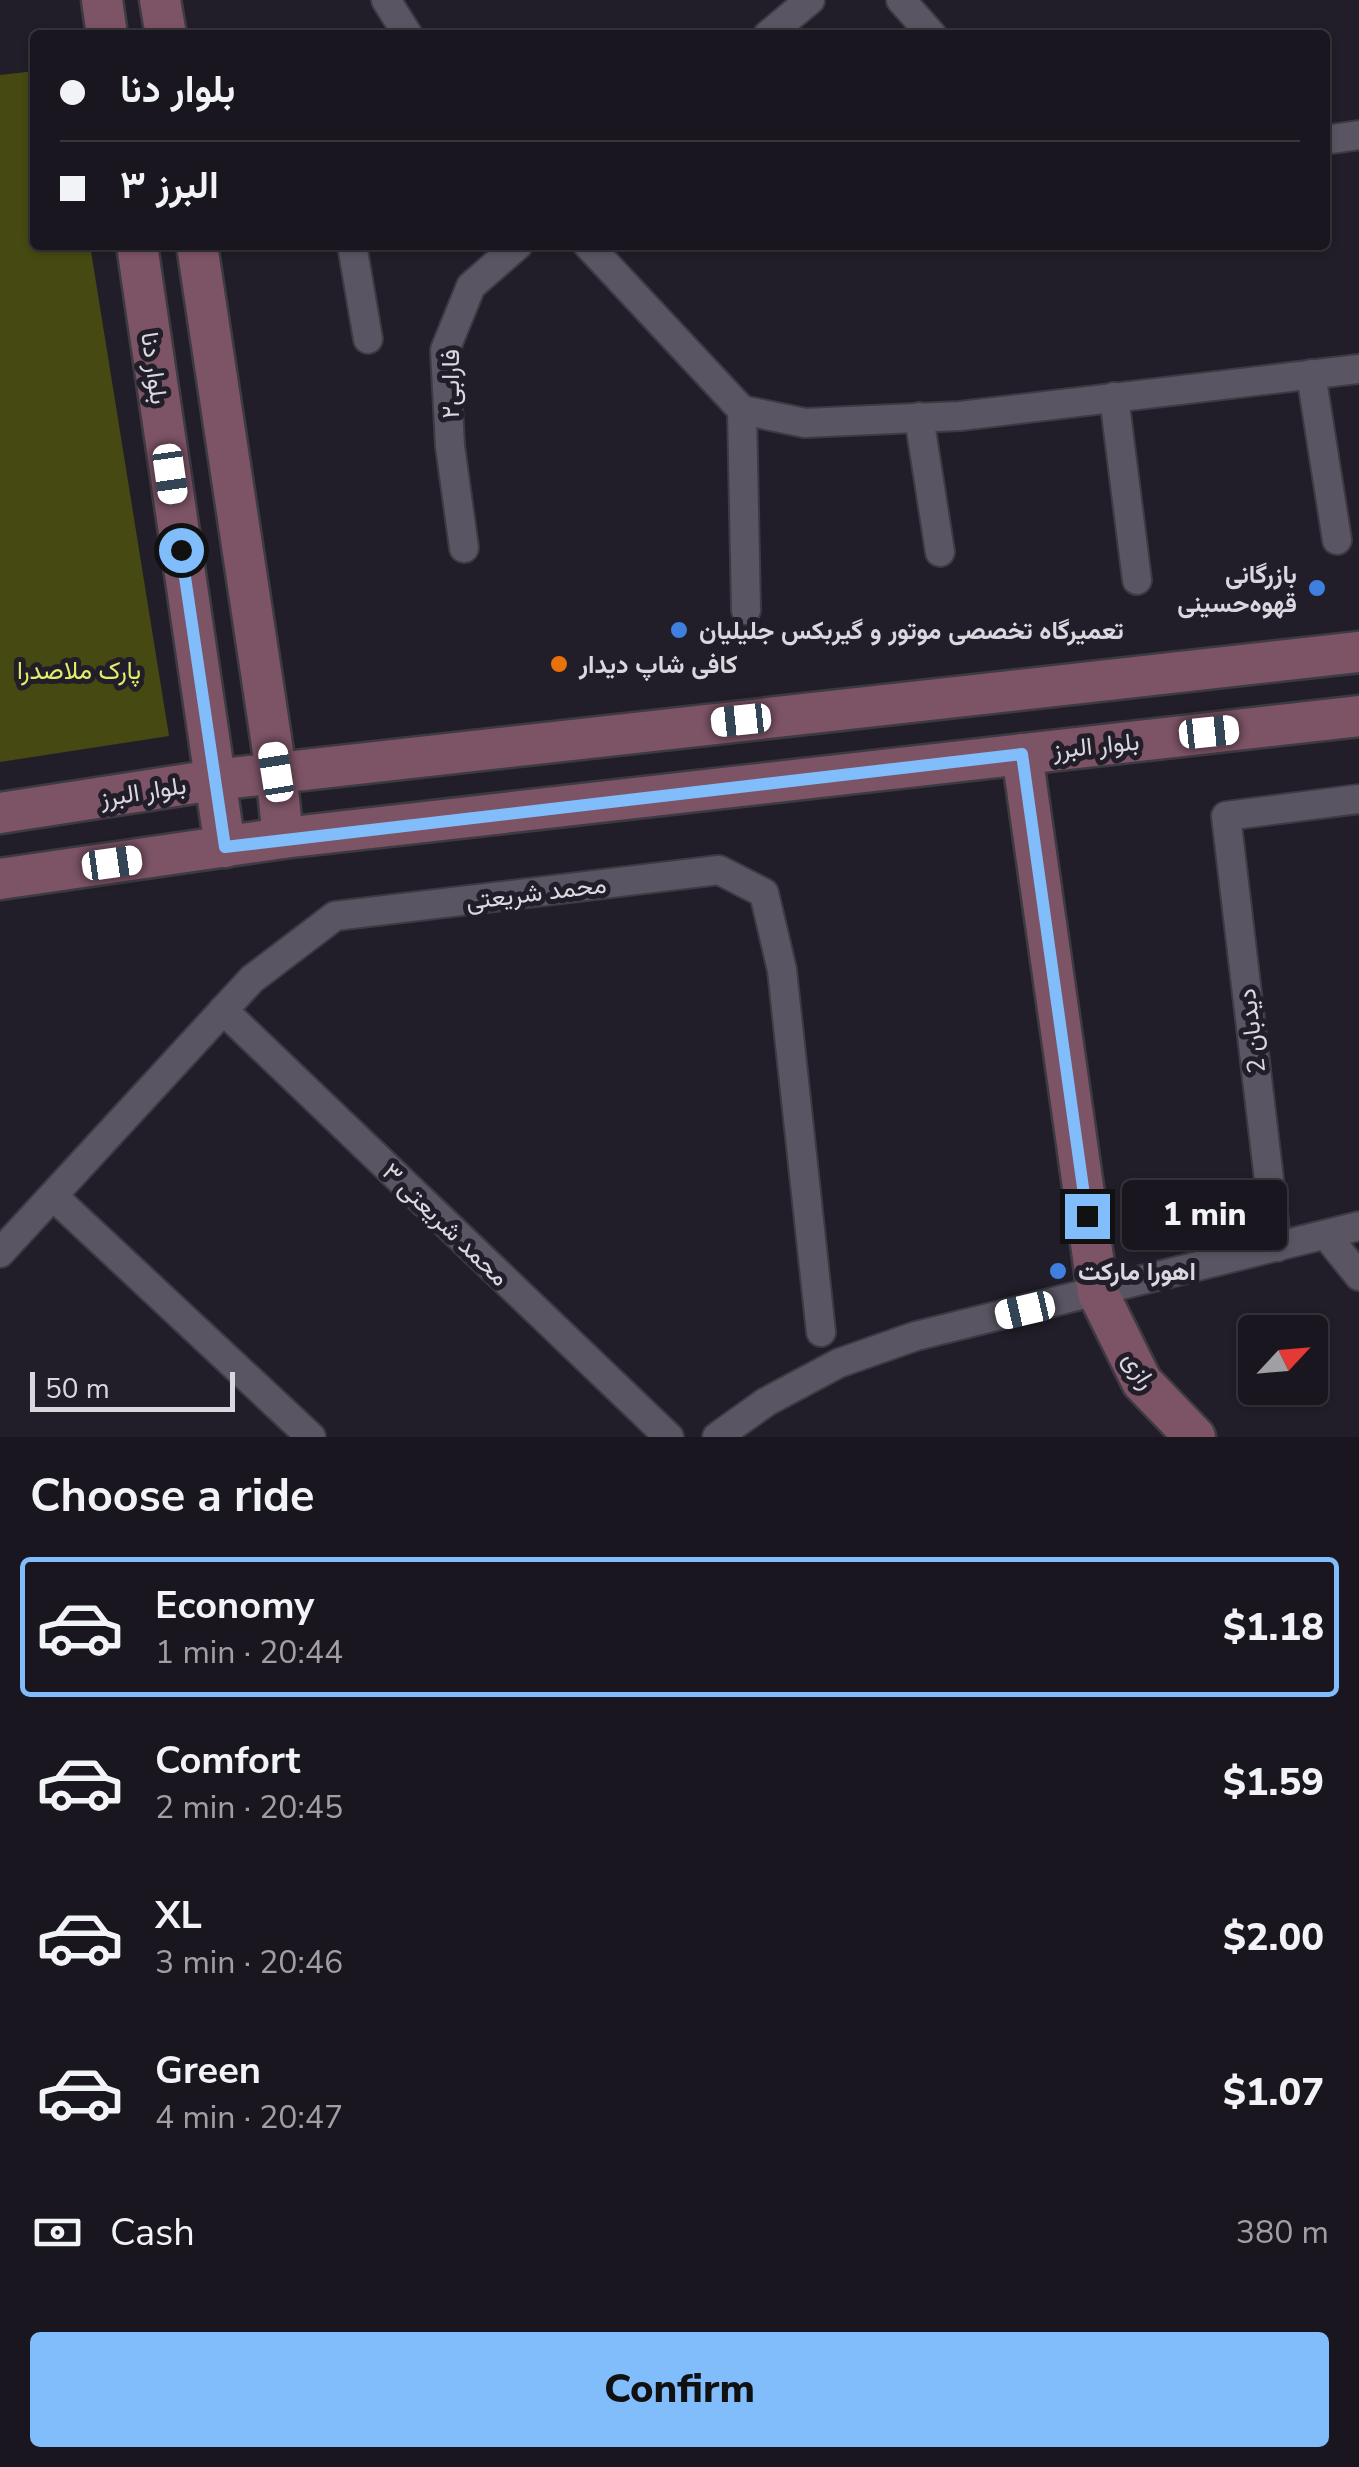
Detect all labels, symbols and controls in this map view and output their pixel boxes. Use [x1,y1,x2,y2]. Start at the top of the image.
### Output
text: بلوار دنا [120,64,235,115]
text: البرز ۳ [120,160,219,211]
street label: بلوار دنا [132,330,176,407]
street label: فارابی۲ [434,349,468,419]
car [151,442,189,506]
route start [159,528,204,573]
place label: بازرگانی قهوه‌حسینی [1177,558,1297,621]
marker: بازرگانی قهوه‌حسینی [1306,577,1328,599]
place label: تعمیرگاه تخصصی موتور و گیربکس جلیلیان [699,614,1124,648]
marker: تعمیرگاه تخصصی موتور و گیربکس جلیلیان [668,619,690,641]
place label: کافی شاپ دیدار [578,648,738,682]
marker: کافی شاپ دیدار [548,653,570,675]
park label: پارک ملاصدرا [17,654,141,688]
car [710,702,772,738]
car [1178,714,1240,750]
street label: بلوار البرز [1050,725,1141,768]
car [256,740,296,804]
street label: بلوار البرز [97,768,189,816]
car [80,844,144,882]
street label: محمد شریعتی [464,868,608,918]
street label: دیدبان 2 [1230,986,1274,1075]
street label: محمد شریعتی ۳ [375,1156,516,1294]
callout: 1 min [1122,1181,1287,1251]
text: 1 min [1162,1193,1247,1236]
route end [1065,1194,1110,1239]
place label: اهورا مارکت [1078,1255,1196,1289]
marker: اهورا مارکت [1047,1260,1069,1282]
car [992,1289,1058,1331]
north arrow [1238,1315,1328,1405]
map controls [1238,1315,1328,1405]
street label: رازی [1114,1345,1164,1396]
scale bar [30,1367,235,1412]
text: 50 m [45,1370,110,1408]
text: Choose a ride [30,1466,315,1527]
text: Economy [155,1580,314,1631]
icon: car [35,1582,125,1672]
text: $1.18 [1223,1602,1324,1653]
text: 1 min · 20:44 [155,1631,343,1674]
text: Comfort [155,1735,300,1786]
icon: car [35,1737,125,1827]
text: $1.59 [1223,1757,1324,1808]
text: 2 min · 20:45 [155,1786,343,1829]
text: XL [155,1890,202,1941]
icon: car [35,1892,125,1982]
text: $2.00 [1223,1912,1324,1963]
text: 3 min · 20:46 [155,1941,343,1984]
text: Green [155,2045,261,2096]
icon: car [35,2047,125,2137]
text: $1.07 [1223,2067,1324,2118]
text: 4 min · 20:47 [155,2096,343,2139]
icon: cash [30,2205,85,2260]
text: Cash [110,2207,195,2258]
text: 380 m [1236,2211,1329,2254]
button: Confirm [30,2332,1329,2447]

